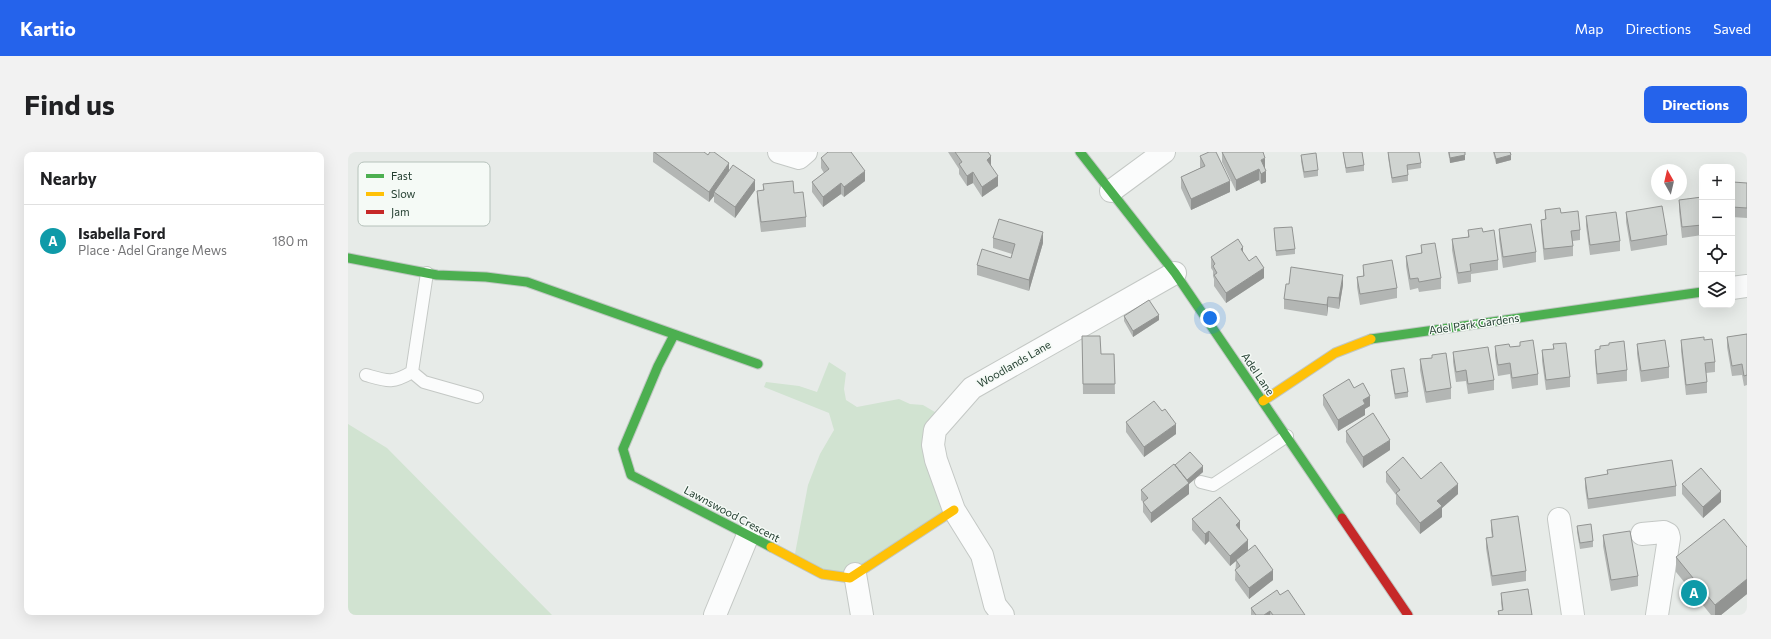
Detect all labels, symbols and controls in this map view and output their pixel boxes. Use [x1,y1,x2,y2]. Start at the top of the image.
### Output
text: Kartio [20,17,76,40]
text: Map [1575,20,1604,37]
text: Directions [1626,20,1691,37]
text: Saved [1713,20,1751,37]
button: Directions [1644,86,1747,123]
text: Find us [24,87,115,121]
legend [358,162,490,226]
north arrow [1651,164,1687,200]
map controls [1699,164,1735,308]
button: + [1699,164,1735,200]
text: Nearby [40,168,97,189]
text: Fast [391,169,413,182]
text: Slow [391,187,416,200]
button: − [1699,200,1735,236]
text: Jam [391,205,410,219]
text: Isabella Ford [78,224,166,242]
text: A [48,233,58,249]
text: 180 m [272,233,308,249]
button: locate [1699,236,1735,272]
text: Place · Adel Grange Mews [78,242,227,258]
button: layers [1699,272,1735,308]
your location [1200,308,1220,328]
street label: Adel Park Gardens [1428,311,1520,336]
street label: Woodlands Lane [975,337,1053,390]
street label: Adel Lane [1239,350,1277,398]
street label: Lawnswood Crescent [682,483,783,545]
pin: A [1681,578,1707,608]

